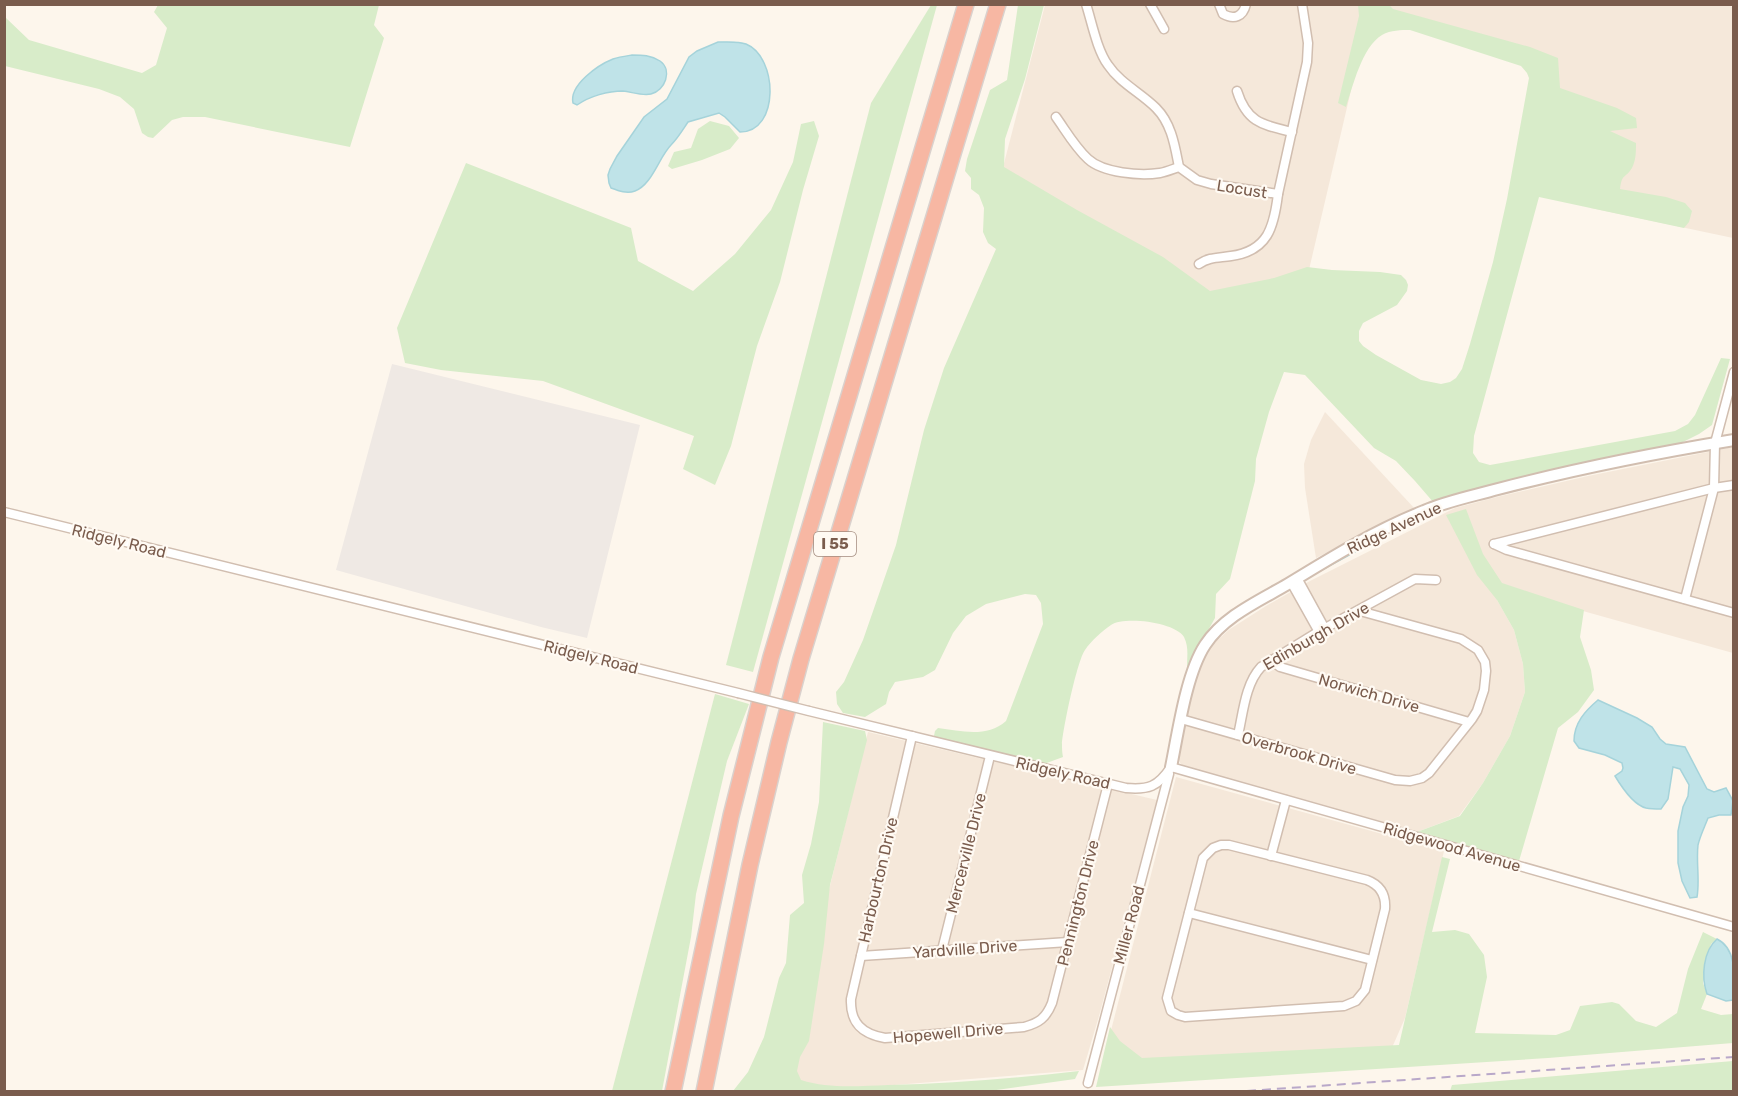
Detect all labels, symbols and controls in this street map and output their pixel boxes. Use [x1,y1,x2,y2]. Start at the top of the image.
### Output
street label: Locust [1215,176,1269,202]
street label: Ridge Avenue [1344,498,1444,558]
street label: Ridgely Road [70,520,168,562]
road number: I 55 [814,532,856,556]
street label: Edinburgh Drive [1260,598,1373,674]
street label: Ridgely Road [542,636,640,678]
street label: Norwich Drive [1316,670,1422,716]
street label: Overbrook Drive [1239,727,1359,779]
street label: Ridgely Road [1014,753,1112,793]
street label: Mercerville Drive [942,791,990,915]
street label: Harbourton Drive [854,815,902,945]
street label: Ridgewood Avenue [1381,818,1523,876]
street label: Pennington Drive [1053,838,1103,968]
street label: Miller Road [1109,883,1149,967]
street label: Yardville Drive [912,936,1018,962]
street label: Hopewell Drive [892,1019,1004,1047]

